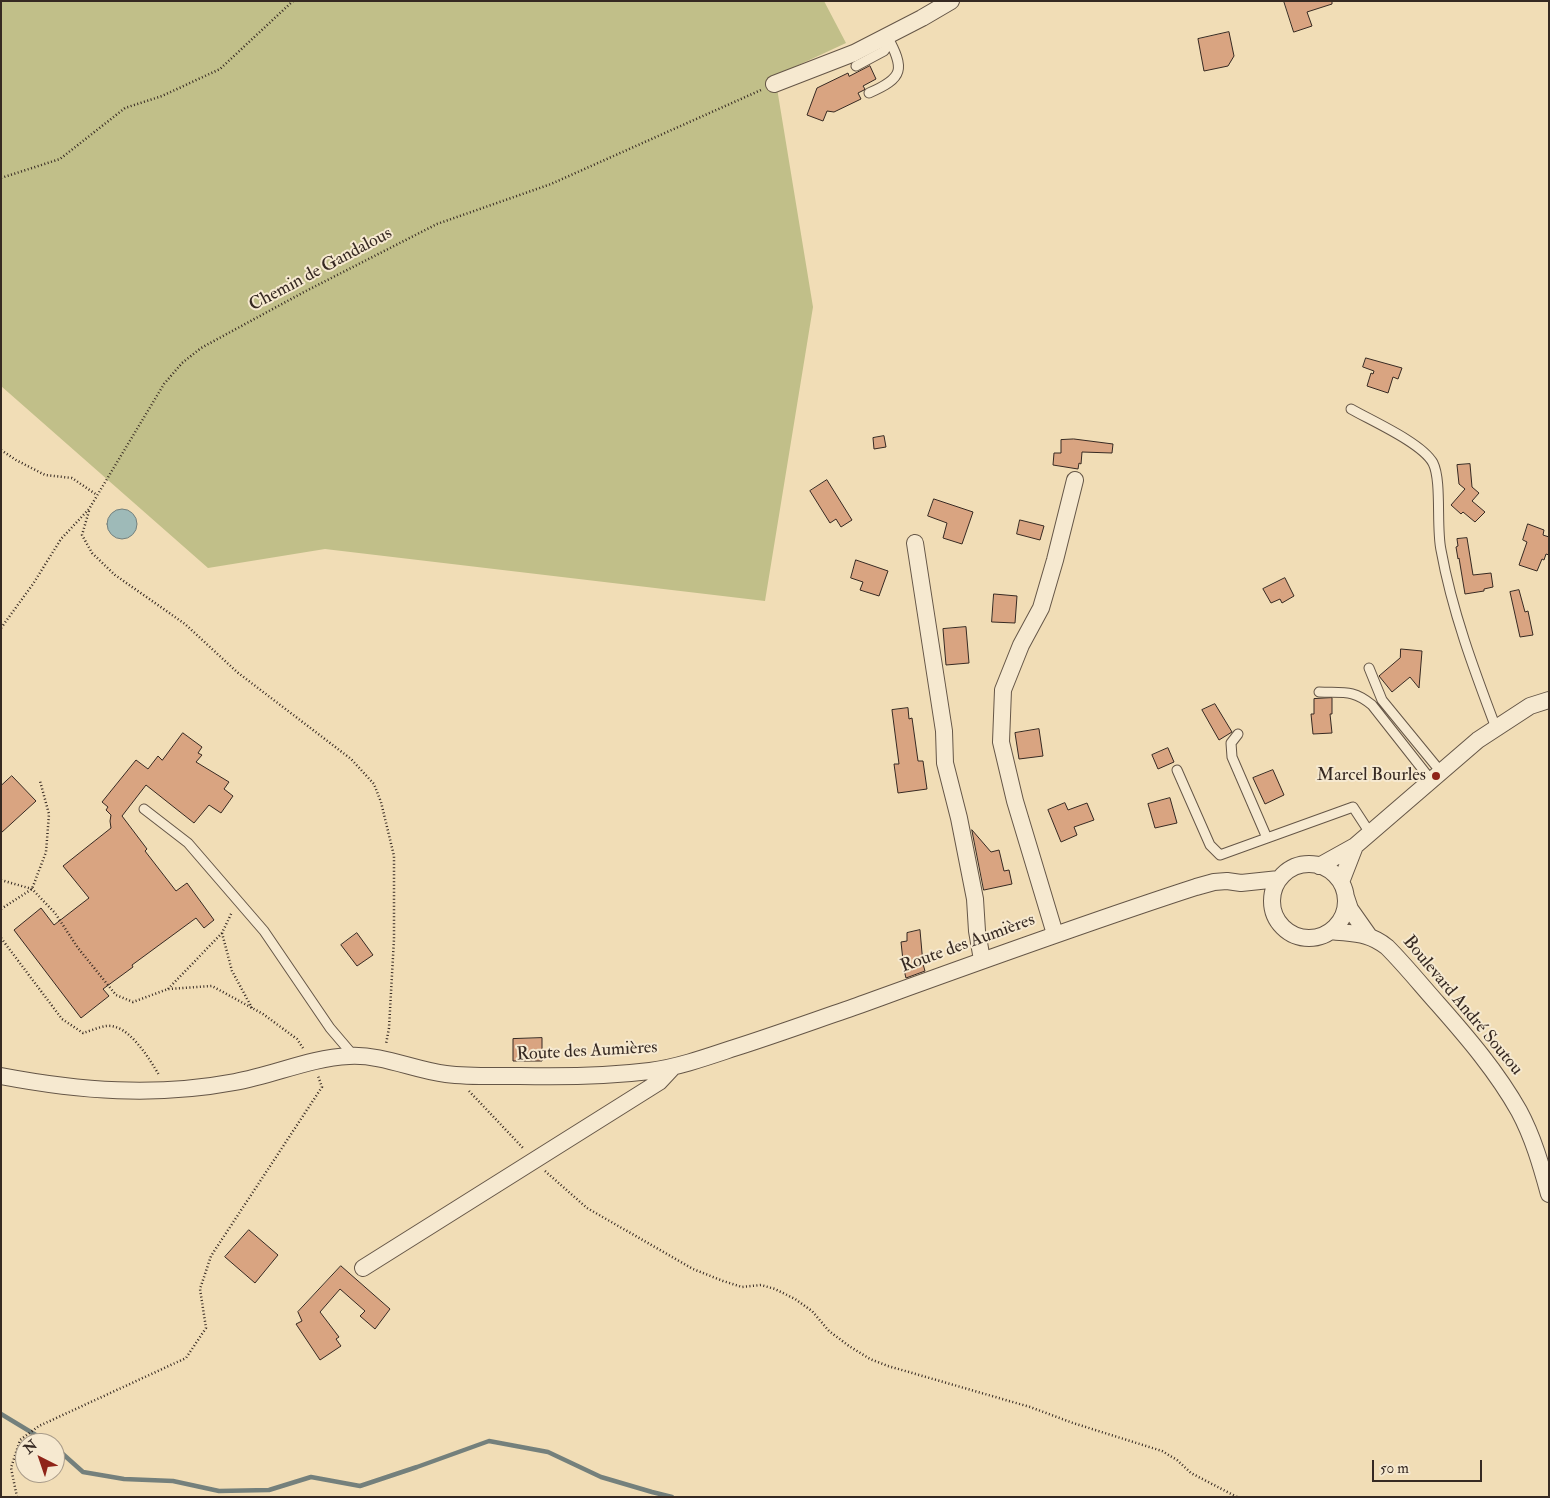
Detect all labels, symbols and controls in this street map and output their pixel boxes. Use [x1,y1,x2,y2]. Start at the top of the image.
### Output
street label: Chemin de Gandalous [246,223,396,317]
place label: Marcel Bourles [1317,765,1426,787]
marker: Marcel Bourles [1430,770,1442,782]
street label: Route des Aumières [898,910,1038,978]
street label: Boulevard André Soutou [1397,932,1527,1080]
street label: Route des Aumières [516,1038,658,1066]
north arrow [15,1433,65,1483]
text: N [20,1437,41,1458]
scale bar [1375,1450,1485,1482]
text: 50 m [1380,1459,1409,1478]

